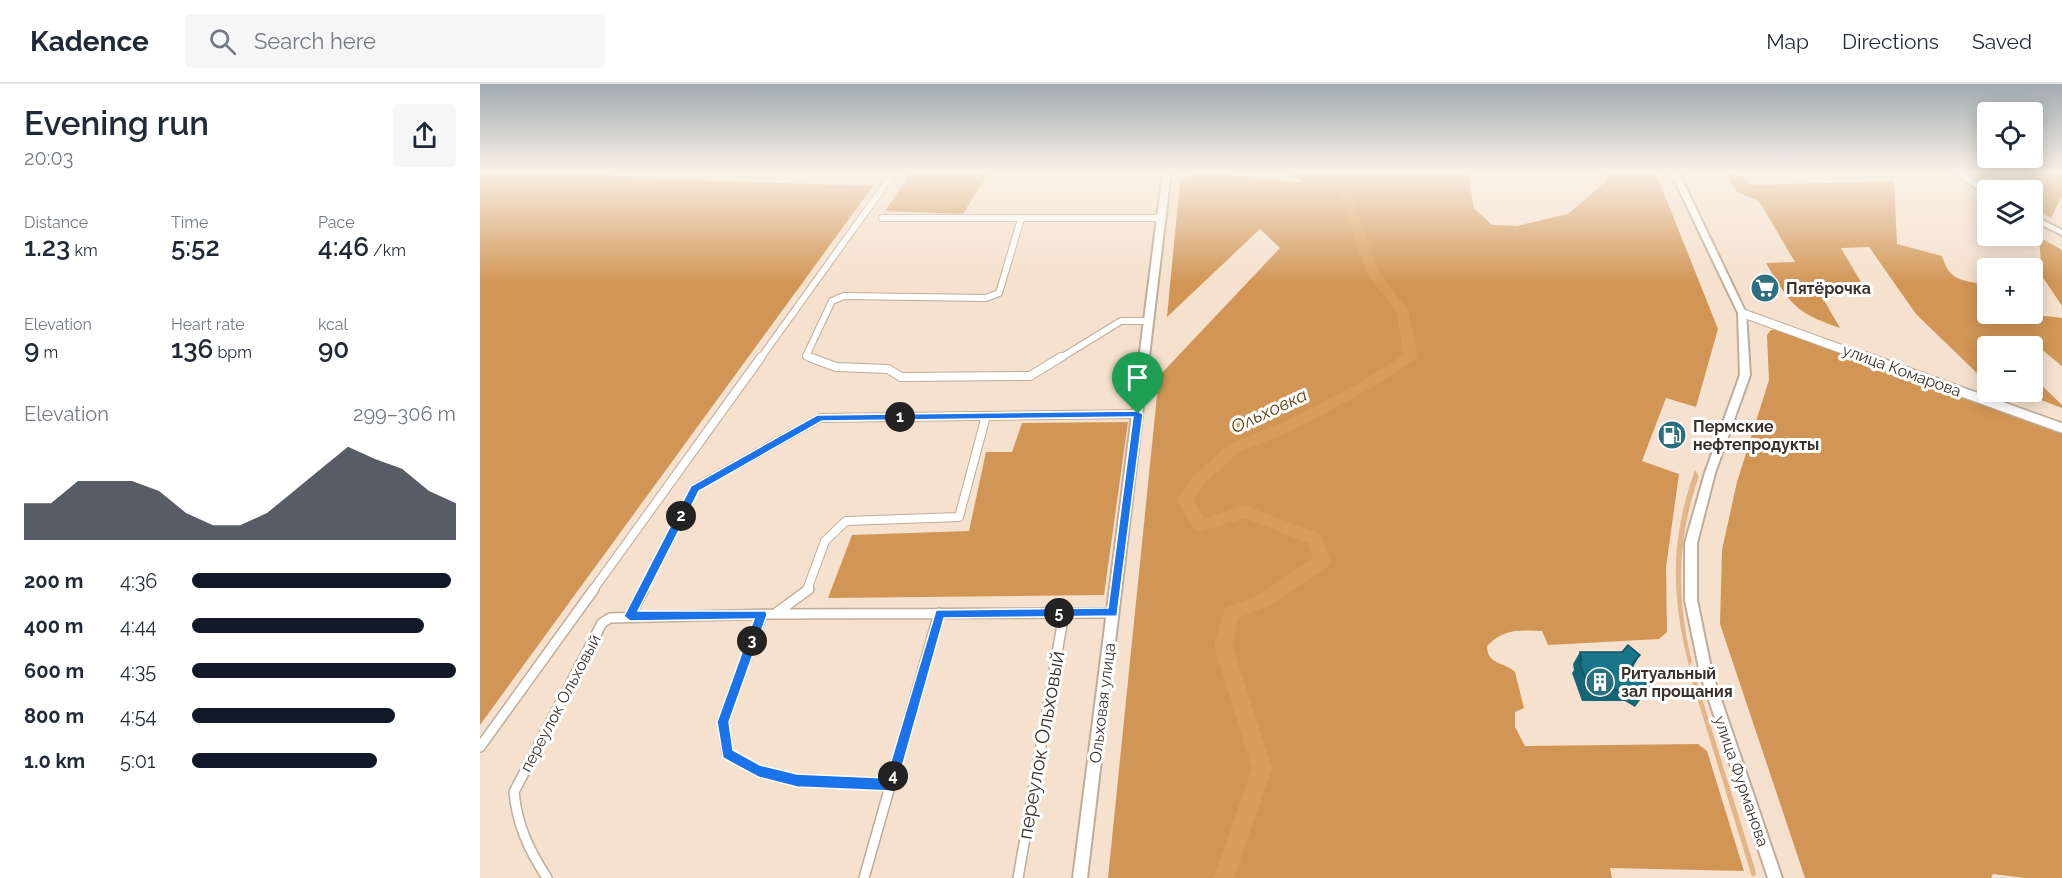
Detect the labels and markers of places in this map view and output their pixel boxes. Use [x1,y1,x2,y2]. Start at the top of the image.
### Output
supermarket icon: Пятёрочка [1749,272,1781,304]
place label: Пятёрочка [1786,279,1871,298]
pin [1112,352,1163,414]
pin: 1 [885,402,915,432]
place label: Пермские нефтепродукты [1693,417,1819,454]
fuel station icon: Пермские нефтепродукты [1656,419,1688,451]
pin: 2 [666,501,696,531]
pin: 5 [1044,598,1074,628]
pin: 3 [737,626,767,656]
place label: Ритуальный зал прощания [1621,664,1733,701]
building icon: Ритуальный зал прощания [1584,666,1616,698]
pin: 4 [878,761,908,791]

